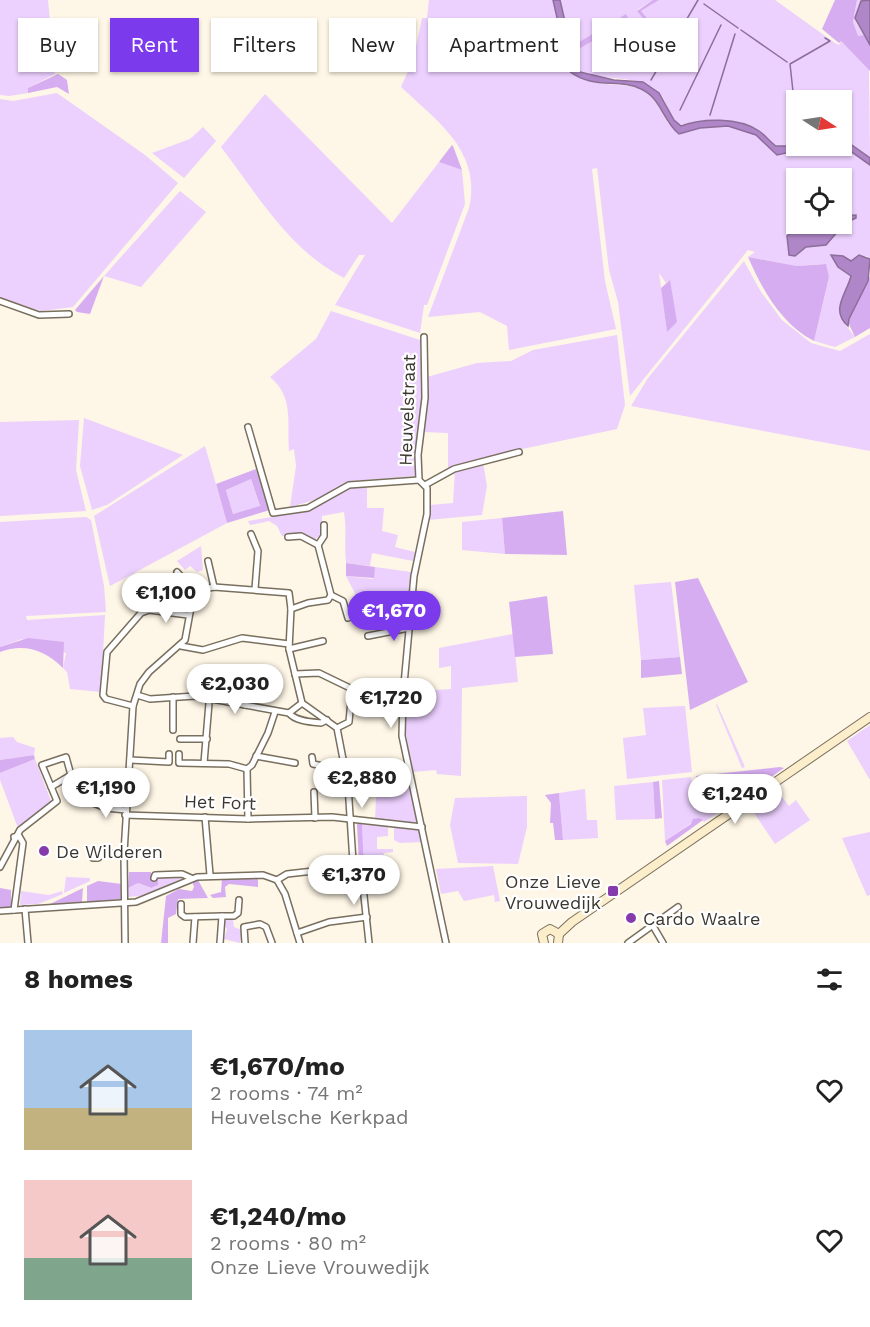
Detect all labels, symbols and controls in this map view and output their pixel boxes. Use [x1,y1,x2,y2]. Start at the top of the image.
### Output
chip: Buy [18,18,98,72]
chip: Rent [110,18,199,72]
chip: Filters [211,18,317,72]
chip: New [329,18,416,72]
chip: Apartment [428,18,580,72]
chip: House [592,18,698,72]
north arrow [786,90,852,156]
map controls [786,90,852,234]
button: locate [786,168,852,234]
street label: Heuvelstraat [395,353,419,466]
pin: €1,100 [117,573,215,624]
text: €1,100 [136,580,196,604]
pin: €1,670 [345,591,443,642]
text: €1,670 [362,598,426,622]
pin: €2,030 [186,664,284,715]
text: €2,030 [200,671,270,695]
pin: €1,720 [342,678,440,729]
text: €1,720 [359,685,423,709]
pin: €2,880 [313,758,411,809]
text: €2,880 [327,765,397,789]
pin: €1,190 [57,768,155,819]
pin: €1,240 [686,774,784,825]
text: €1,190 [76,775,136,799]
text: €1,240 [702,781,768,805]
street label: Het Fort [184,790,257,814]
place label: De Wilderen [56,841,163,862]
marker: De Wilderen [37,844,51,858]
pin: €1,370 [305,855,403,906]
text: €1,370 [322,862,386,886]
place label: Onze Lieve Vrouwedijk [505,871,601,913]
marker: Onze Lieve Vrouwedijk [606,884,620,898]
place label: Cardo Waalre [643,908,760,929]
marker: Cardo Waalre [624,911,638,925]
icon: filters [813,963,846,996]
text: 8 homes [24,964,133,994]
text: €1,670/mo [210,1051,345,1081]
icon: home [72,1054,144,1126]
icon: heart [813,1074,846,1107]
text: 2 rooms · 74 m² [210,1081,363,1105]
text: Heuvelsche Kerkpad [210,1105,409,1129]
text: €1,240/mo [210,1201,346,1231]
icon: home [72,1204,144,1276]
icon: heart [813,1224,846,1257]
text: 2 rooms · 80 m² [210,1231,366,1255]
text: Onze Lieve Vrouwedijk [210,1255,430,1279]

